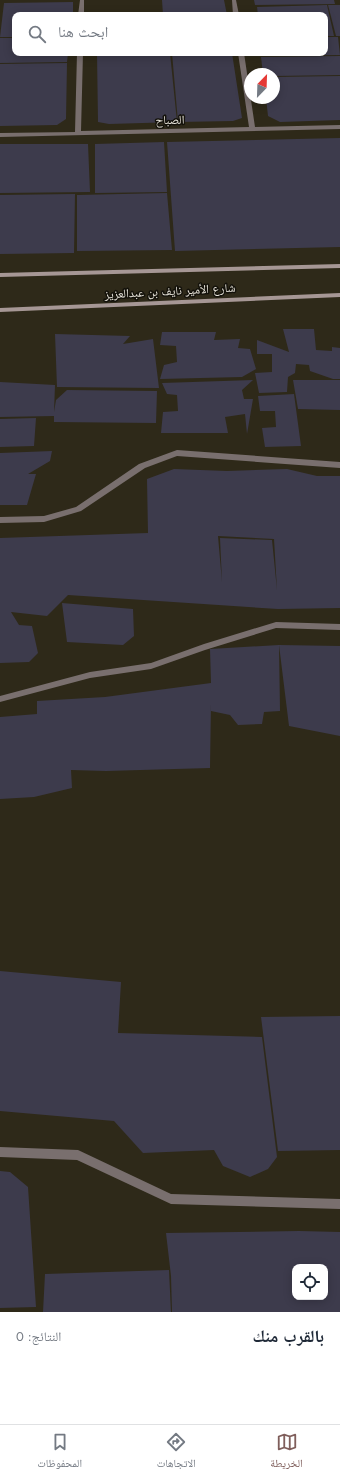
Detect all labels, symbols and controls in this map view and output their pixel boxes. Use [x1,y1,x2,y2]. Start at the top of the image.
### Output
search box [12,12,328,56]
text: ابحث هنا [58,21,108,43]
icon: search [26,23,48,45]
north arrow [244,68,280,104]
street label: الصباح [155,111,185,129]
street label: شارع الأمير نايف بن عبدالعزيز [103,279,236,303]
map controls [292,1264,328,1300]
button: locate [292,1264,328,1300]
text: بالقرب منك [253,1324,324,1348]
text: النتائج: 0 [16,1327,61,1346]
tab: المحفوظات [37,1431,82,1474]
tab: الاتجاهات [157,1431,196,1474]
tab: الخريطة [270,1431,303,1474]

